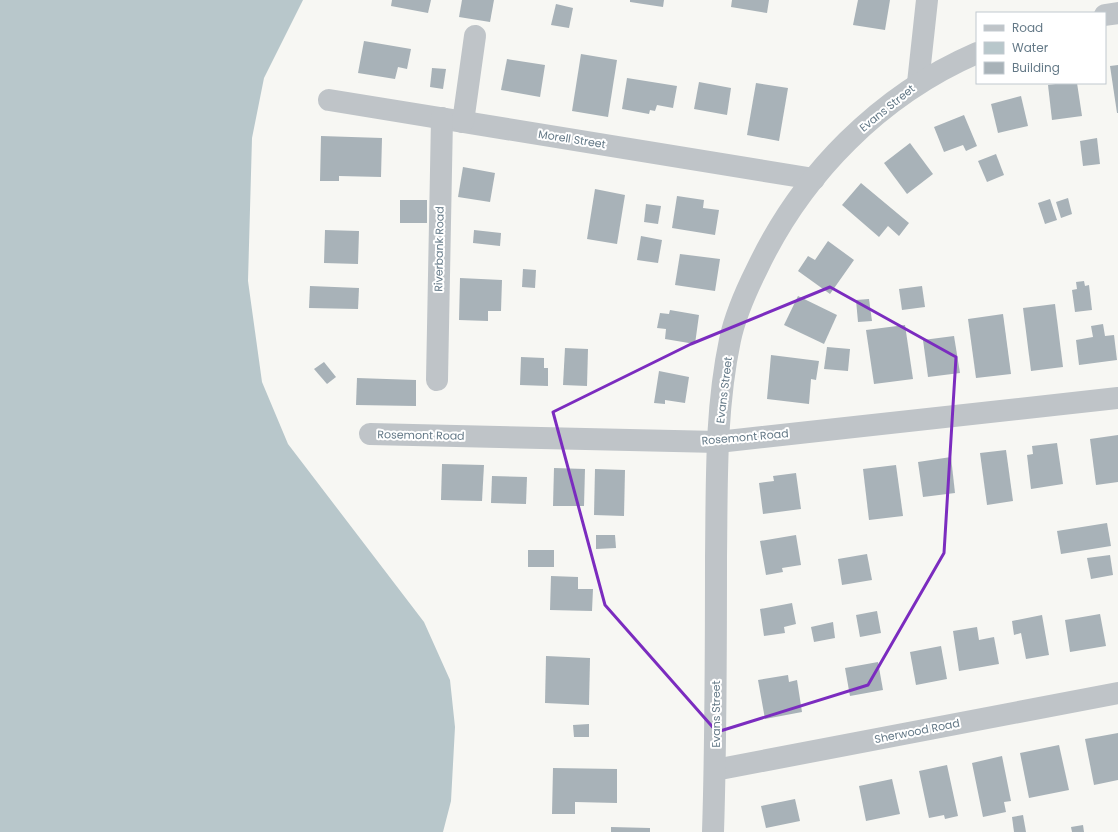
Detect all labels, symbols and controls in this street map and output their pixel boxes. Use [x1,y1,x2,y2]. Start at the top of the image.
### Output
legend [976,12,1106,84]
text: Road [1012,19,1043,36]
text: Water [1012,39,1049,56]
text: Building [1012,59,1060,76]
street label: Evans Street [856,81,918,135]
street label: Morell Street [537,126,607,152]
street label: Riverbank Road [430,206,448,292]
street label: Evans Street [712,356,736,424]
street label: Rosemont Road [701,425,789,449]
street label: Rosemont Road [377,426,465,444]
street label: Evans Street [708,680,724,748]
street label: Sherwood Road [873,715,961,747]

